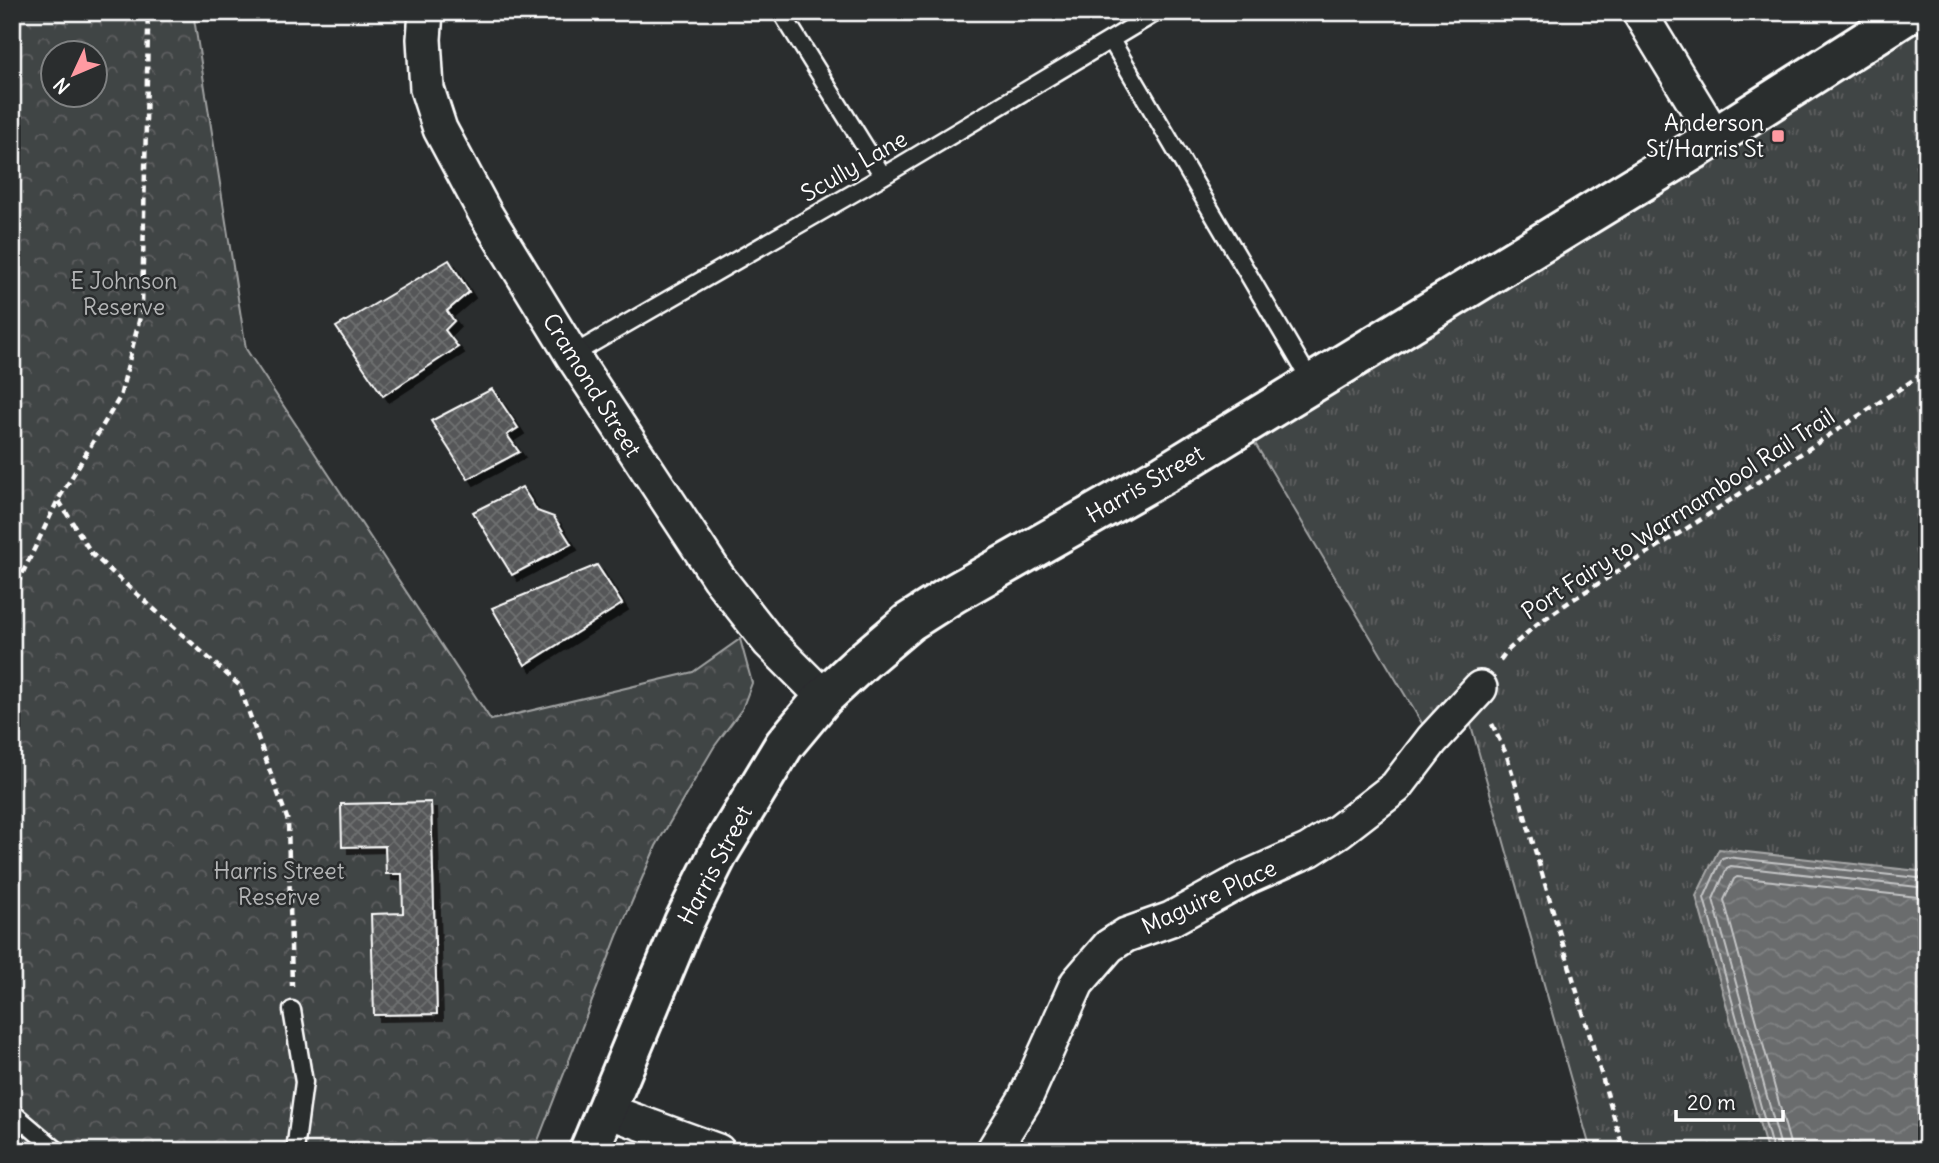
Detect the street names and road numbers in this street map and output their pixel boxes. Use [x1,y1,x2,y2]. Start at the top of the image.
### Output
street label: Scully Lane [795,124,912,208]
street label: Cramond Street [537,307,648,462]
street label: Port Fairy to Warrnambool Rail Trail [1516,401,1840,626]
street label: Harris Street [1081,438,1209,529]
street label: Harris Street [671,800,758,929]
street label: Maguire Place [1137,853,1281,940]

